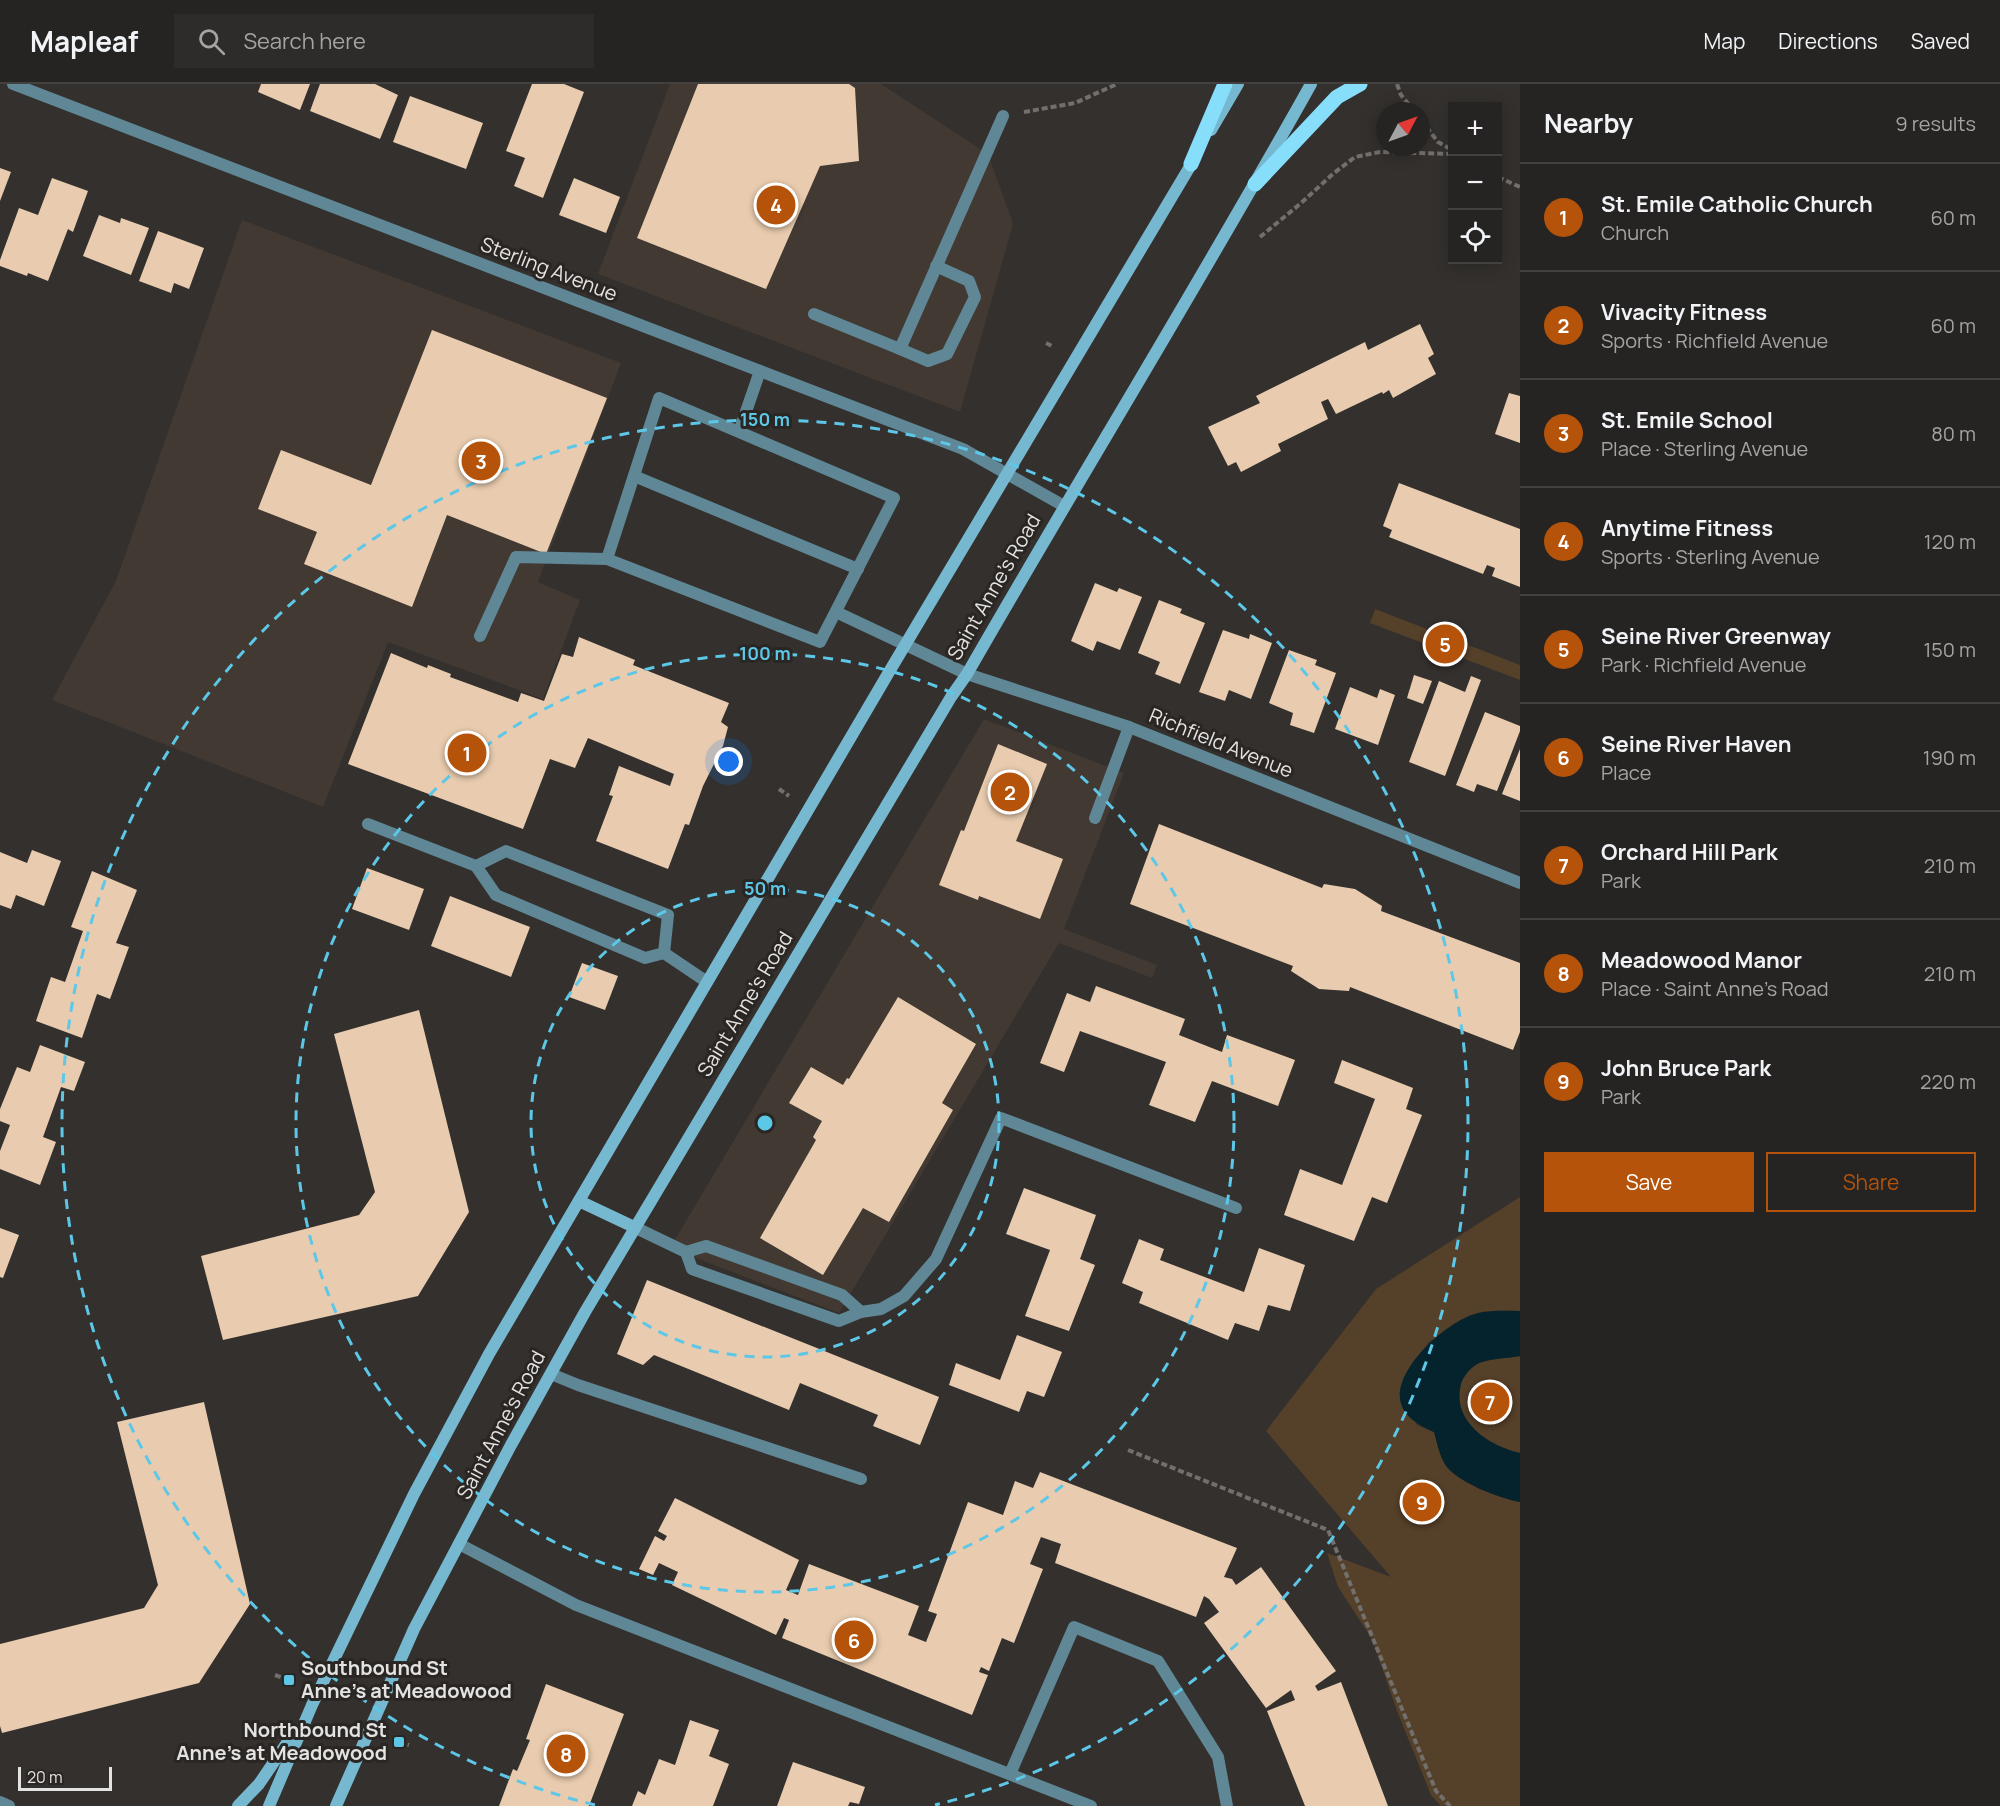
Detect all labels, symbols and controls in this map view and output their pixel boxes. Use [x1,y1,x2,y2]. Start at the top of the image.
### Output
search box [174,14,594,68]
text: Mapleaf [30,22,138,60]
icon: search [195,25,228,58]
text: Search here [243,26,366,56]
text: Map [1704,27,1745,55]
text: Directions [1778,27,1878,55]
text: Saved [1911,27,1970,55]
north arrow [1376,102,1430,156]
map controls [1448,102,1502,264]
button: + [1448,102,1502,156]
text: Nearby [1544,105,1633,141]
text: 9 results [1895,110,1976,137]
button: − [1448,156,1502,210]
pin: 4 [756,182,796,228]
text: St. Emile Catholic Church [1601,189,1873,219]
text: 1 [1559,204,1568,231]
text: 60 m [1930,204,1976,231]
button: locate [1448,210,1502,264]
text: Church [1601,219,1669,246]
street label: Sterling Avenue [477,230,621,307]
text: Vivacity Fitness [1601,297,1767,327]
text: 2 [1558,312,1569,339]
text: 60 m [1930,312,1976,339]
text: Sports · Richfield Avenue [1601,327,1828,354]
text: St. Emile School [1601,405,1773,435]
text: 150 m [740,407,790,431]
text: 3 [1558,420,1569,447]
text: 80 m [1931,420,1976,447]
text: Place · Sterling Avenue [1601,435,1808,462]
pin: 3 [462,438,500,484]
street label: Saint Anne's Road [941,509,1046,665]
text: Anytime Fitness [1601,513,1773,543]
text: 4 [1557,528,1570,555]
text: 120 m [1924,528,1976,555]
text: Sports · Sterling Avenue [1601,543,1820,570]
text: Seine River Greenway [1601,621,1831,651]
pin: 5 [1426,622,1464,666]
text: 5 [1558,636,1569,663]
text: 150 m [1923,636,1976,663]
text: 100 m [739,641,791,665]
text: Park · Richfield Avenue [1601,651,1806,678]
street label: Richfield Avenue [1145,701,1297,784]
text: Seine River Haven [1601,729,1791,759]
pin: 1 [448,730,486,776]
text: 6 [1557,744,1570,771]
text: 190 m [1923,744,1976,771]
your location [714,747,743,776]
text: Place [1601,759,1651,786]
pin: 2 [990,770,1030,814]
text: Orchard Hill Park [1601,837,1778,867]
text: 7 [1558,852,1569,879]
text: 210 m [1924,852,1976,879]
text: Park [1601,867,1641,894]
text: 50 m [744,876,786,900]
street label: Saint Anne's Road [691,926,799,1081]
text: Meadowood Manor [1601,945,1802,975]
text: 8 [1557,960,1570,987]
text: 210 m [1924,960,1976,987]
text: Place · Saint Anne's Road [1601,975,1829,1002]
text: John Bruce Park [1601,1053,1771,1083]
text: 9 [1557,1068,1570,1095]
text: 220 m [1920,1068,1976,1095]
text: Park [1601,1083,1641,1110]
centre of rings [755,1113,775,1133]
button: Save [1544,1152,1754,1212]
button: Share [1766,1152,1976,1212]
street label: Saint Anne's Road [450,1346,551,1504]
pin: 7 [1470,1380,1510,1424]
pin: 9 [1402,1480,1442,1524]
pin: 6 [834,1618,874,1662]
place label: Southbound St Anne's at Meadowood [301,1654,512,1704]
marker: Southbound St Anne's at Meadowood [282,1673,296,1687]
place label: Northbound St Anne's at Meadowood [176,1716,387,1766]
pin: 8 [546,1732,586,1776]
marker: Northbound St Anne's at Meadowood [392,1735,406,1749]
scale bar [18,1764,112,1792]
text: 20 m [27,1766,63,1788]

